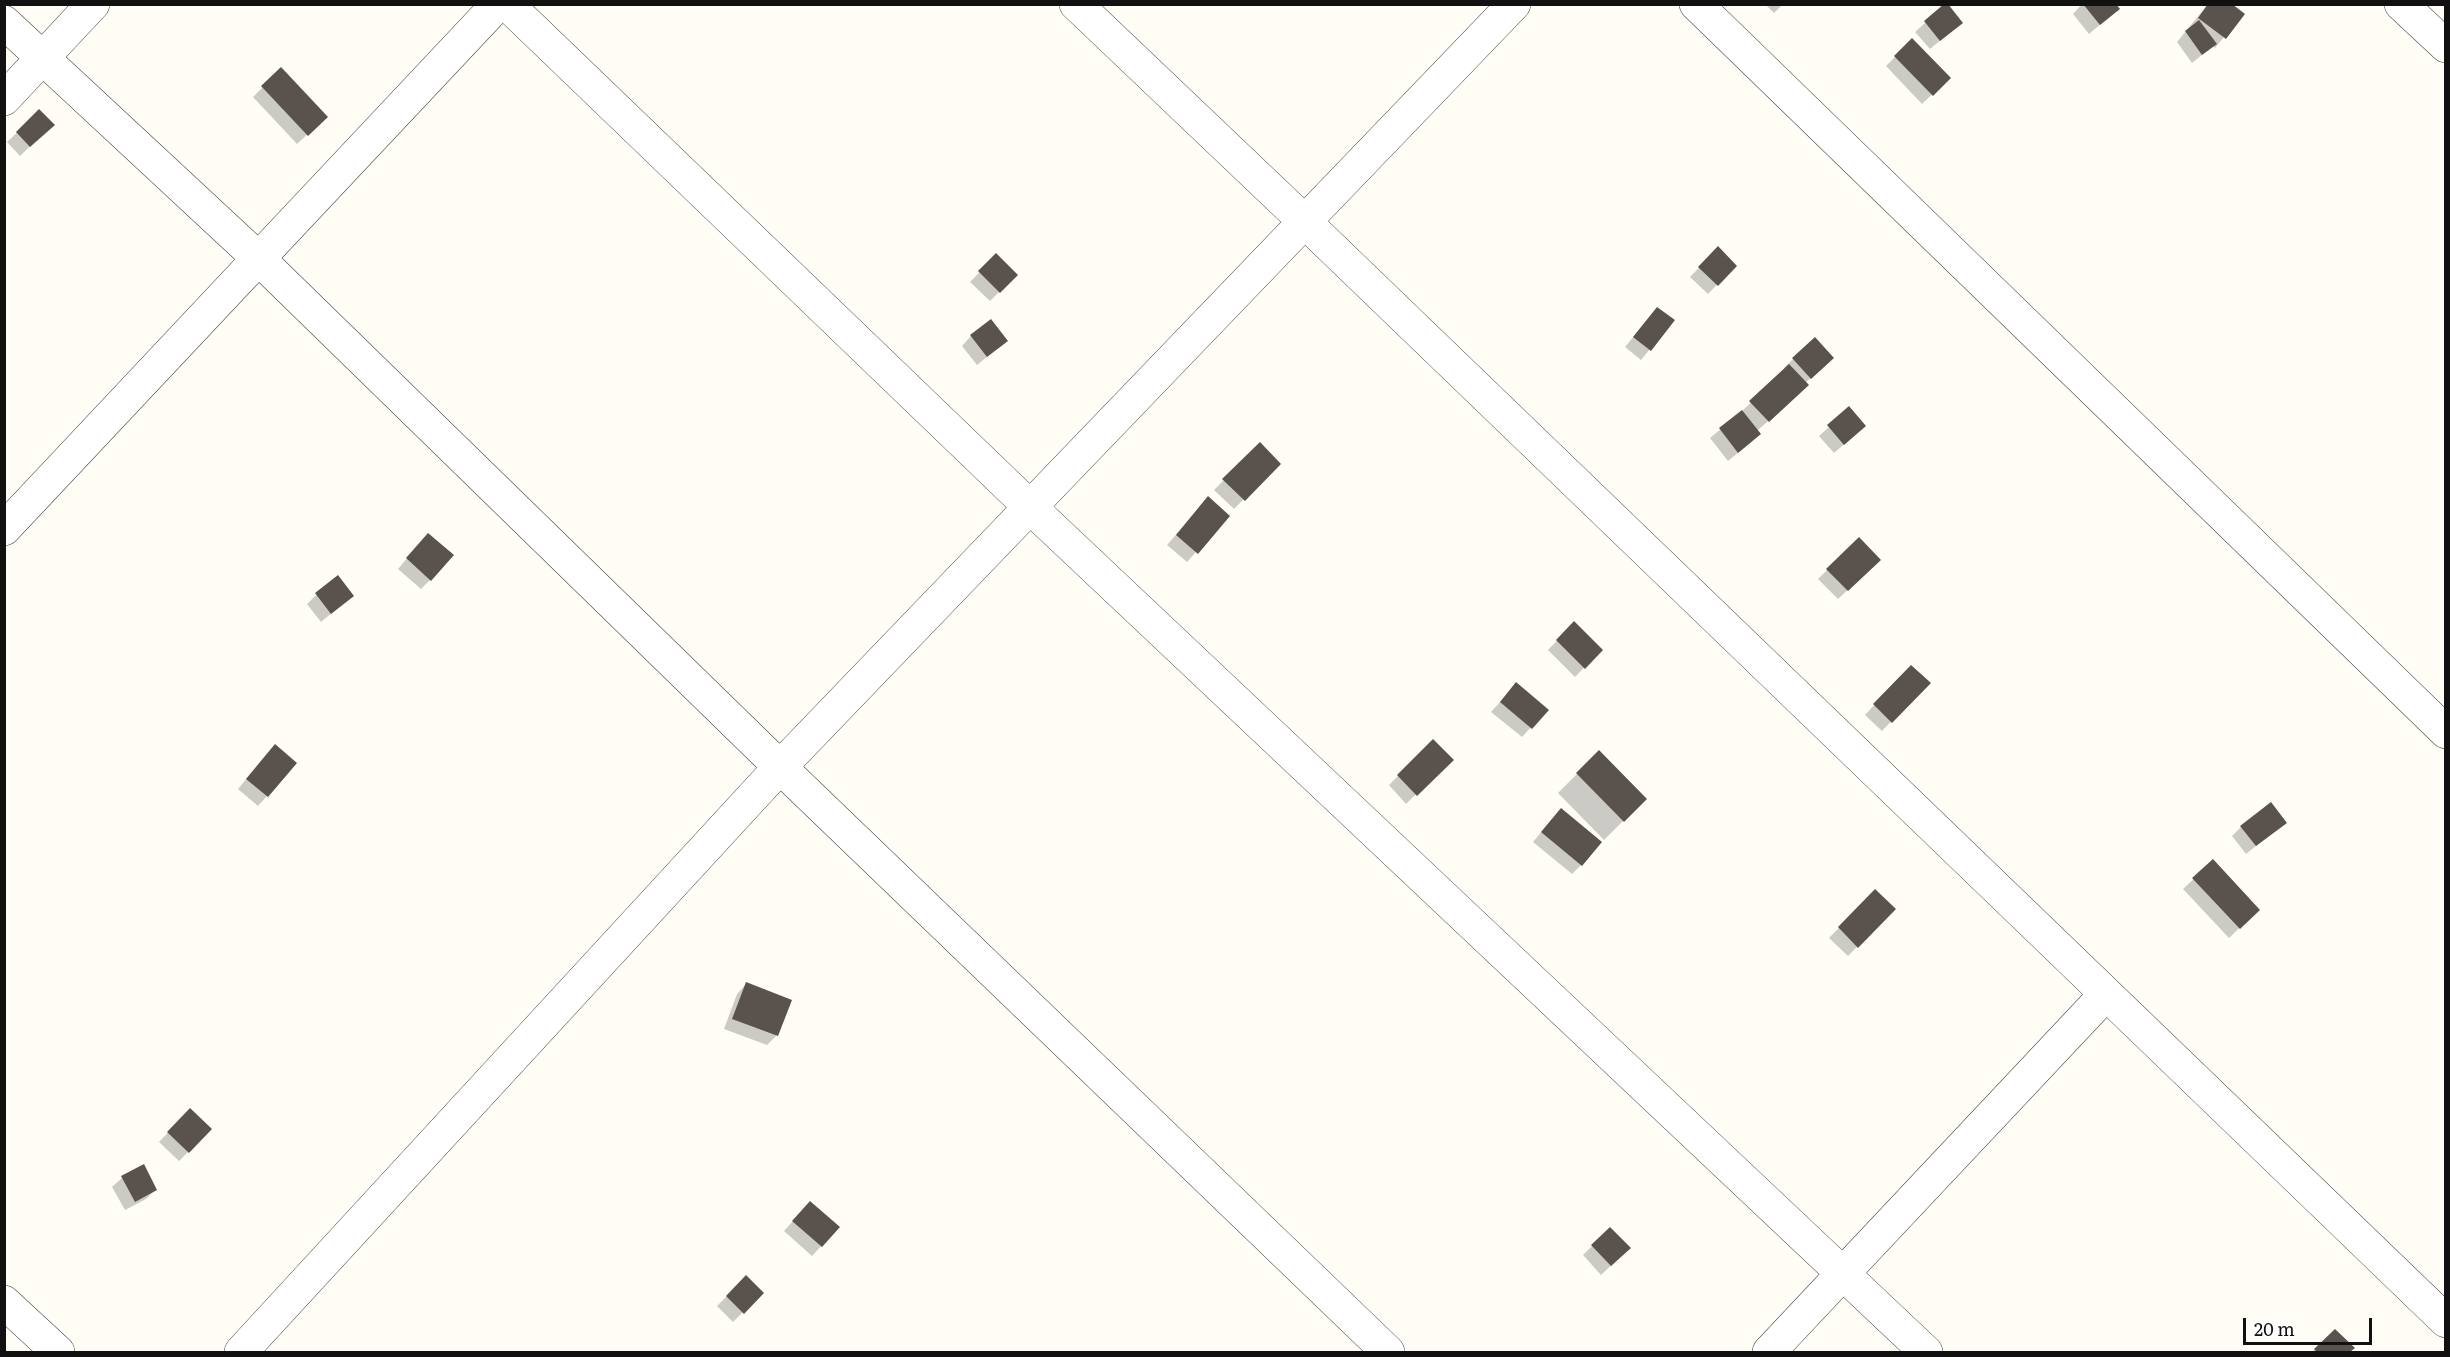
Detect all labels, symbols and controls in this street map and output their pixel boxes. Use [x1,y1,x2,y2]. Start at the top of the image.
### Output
scale bar [2246,1306,2375,1344]
text: 20 m [2254,1315,2295,1342]

